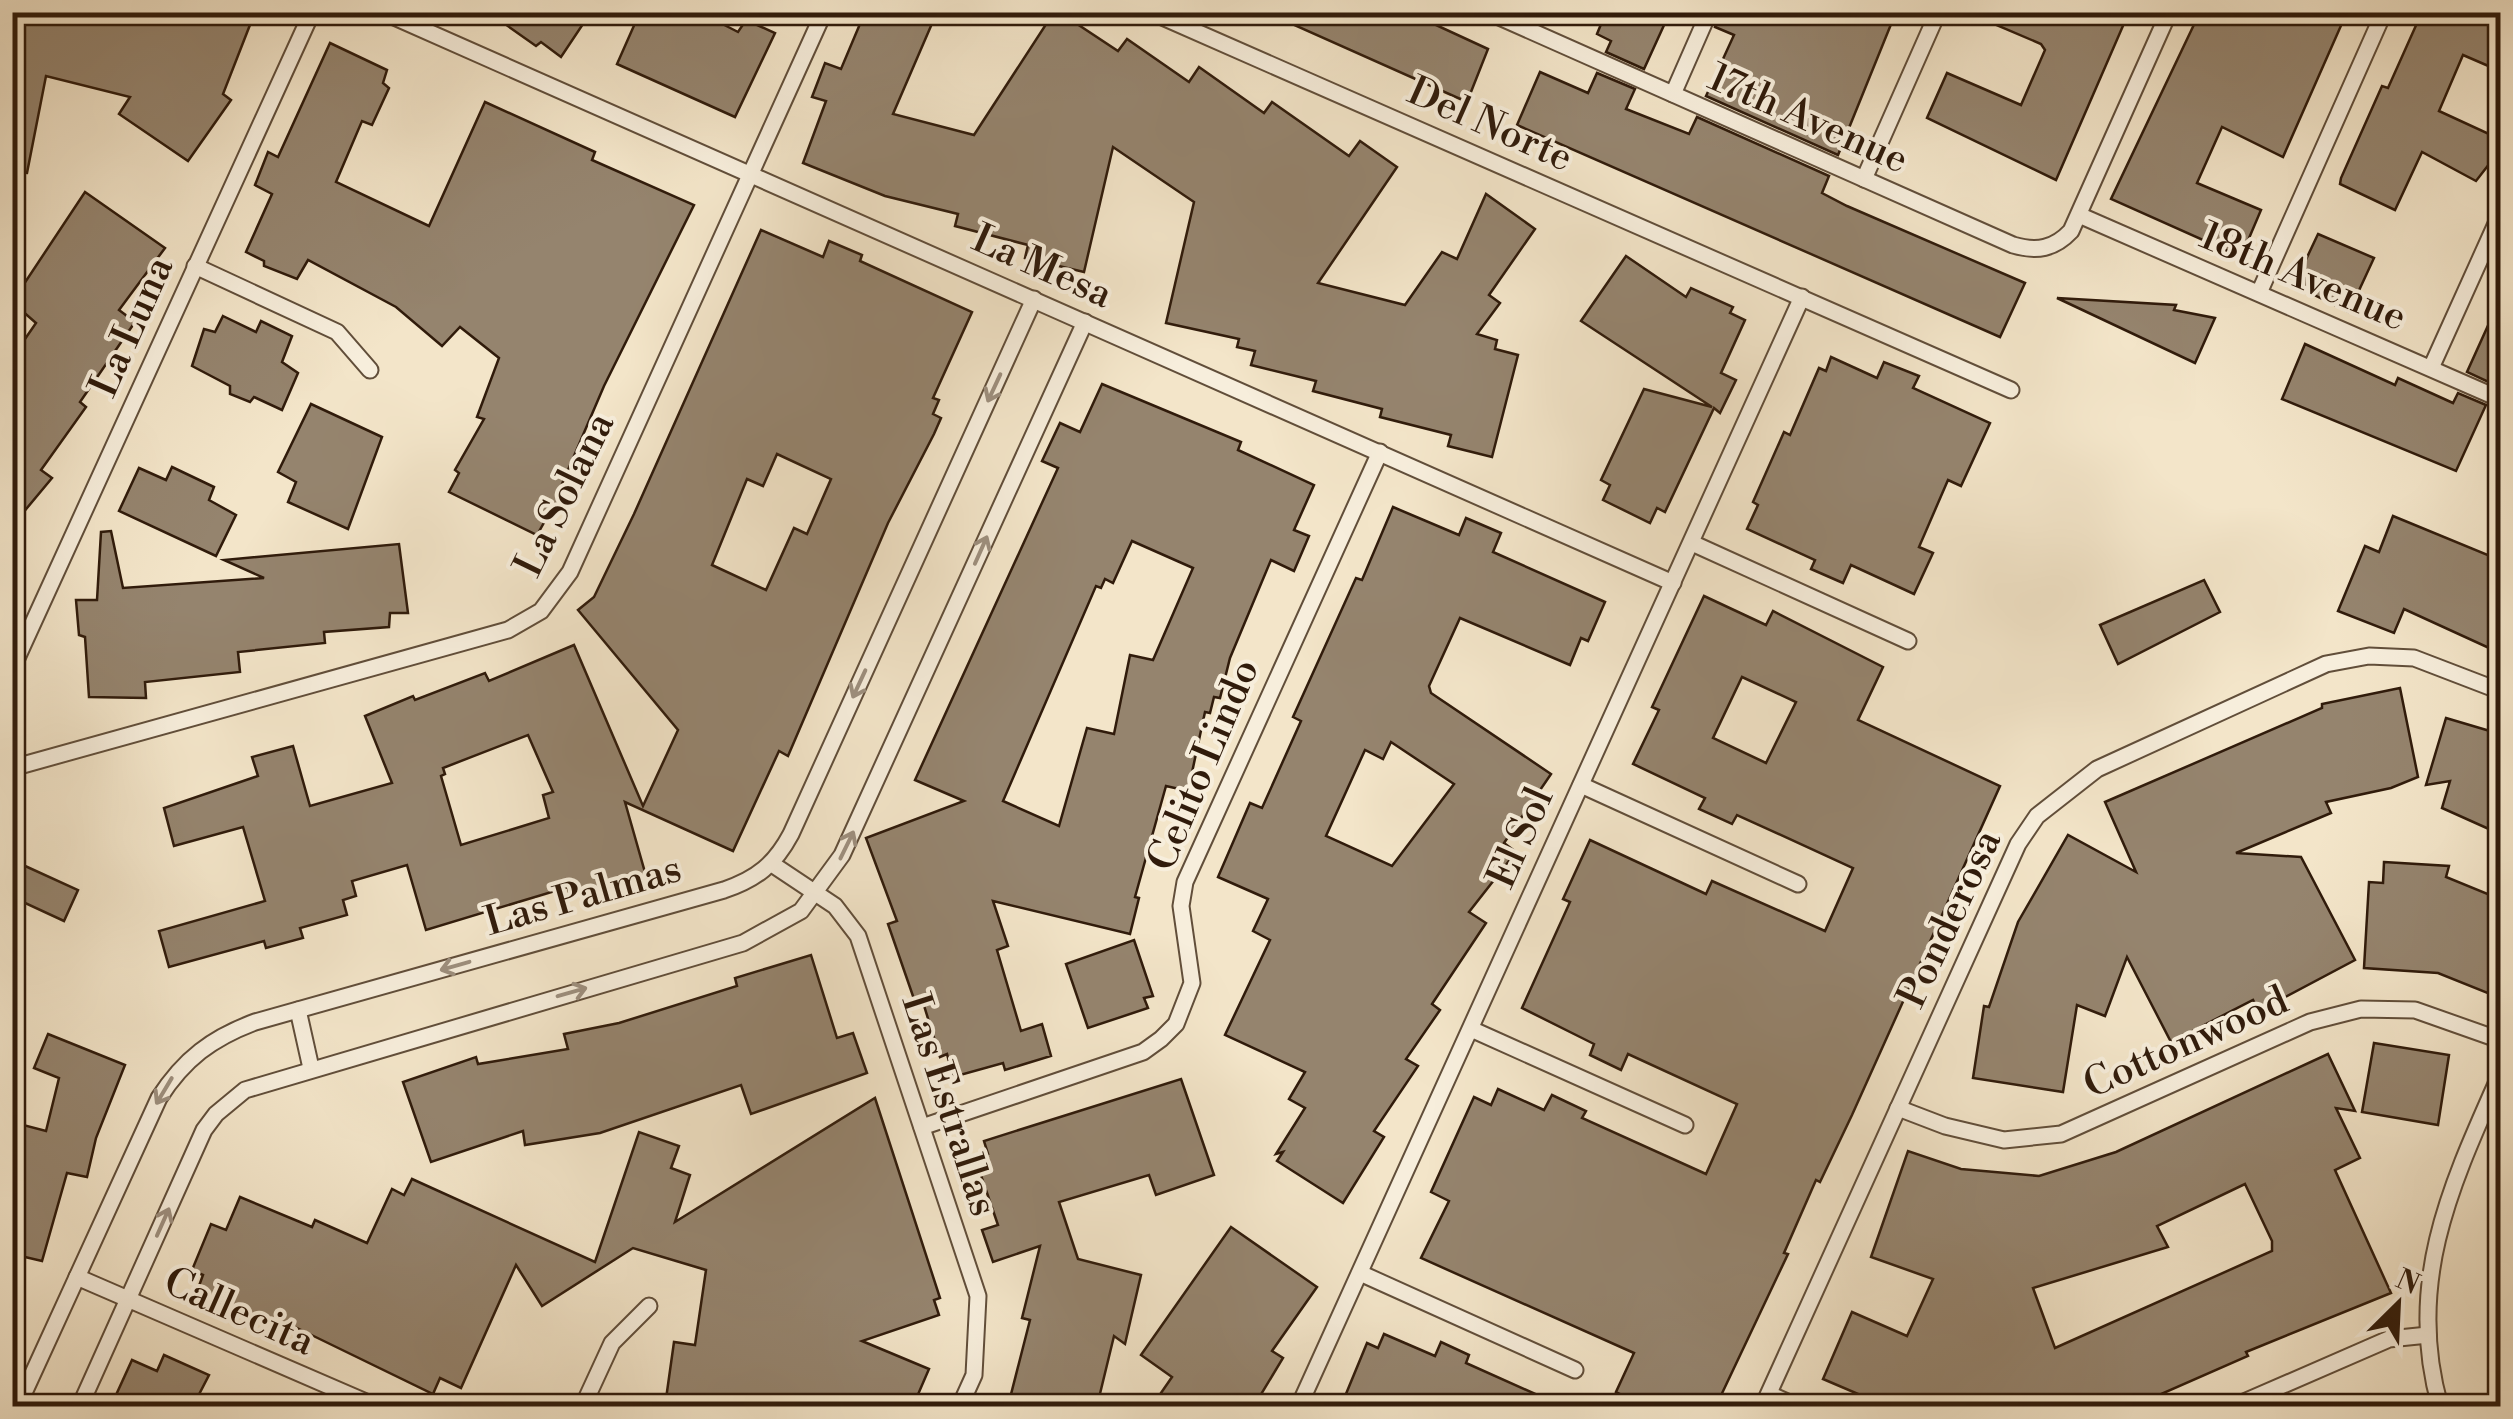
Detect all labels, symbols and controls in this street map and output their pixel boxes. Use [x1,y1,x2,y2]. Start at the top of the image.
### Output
street label: 17th Avenue [1700,53,1916,185]
street label: Del Norte [1400,66,1580,184]
street label: 18th Avenue [2192,211,2414,343]
street label: La Mesa [964,214,1121,320]
street label: La Luna [79,248,185,405]
one-way arrow [983,372,1002,402]
street label: La Solana [504,404,627,585]
one-way arrow [973,535,991,566]
street label: Celito Lindo [1137,652,1271,878]
one-way arrow [849,668,867,698]
street label: El Sol [1477,780,1565,896]
street label: Ponderosa [1887,821,2013,1016]
one-way arrow [838,831,857,861]
street label: Las Palmas [479,844,687,948]
one-way arrow [440,957,471,976]
street label: Cottonwood [2076,976,2296,1110]
one-way arrow [556,982,588,1001]
street label: Las Estrallas [890,987,1008,1223]
one-way arrow [154,1076,174,1105]
one-way arrow [155,1208,174,1238]
north arrow [2348,1254,2448,1354]
street label: Callecita [156,1257,323,1368]
text: N [2390,1262,2425,1303]

